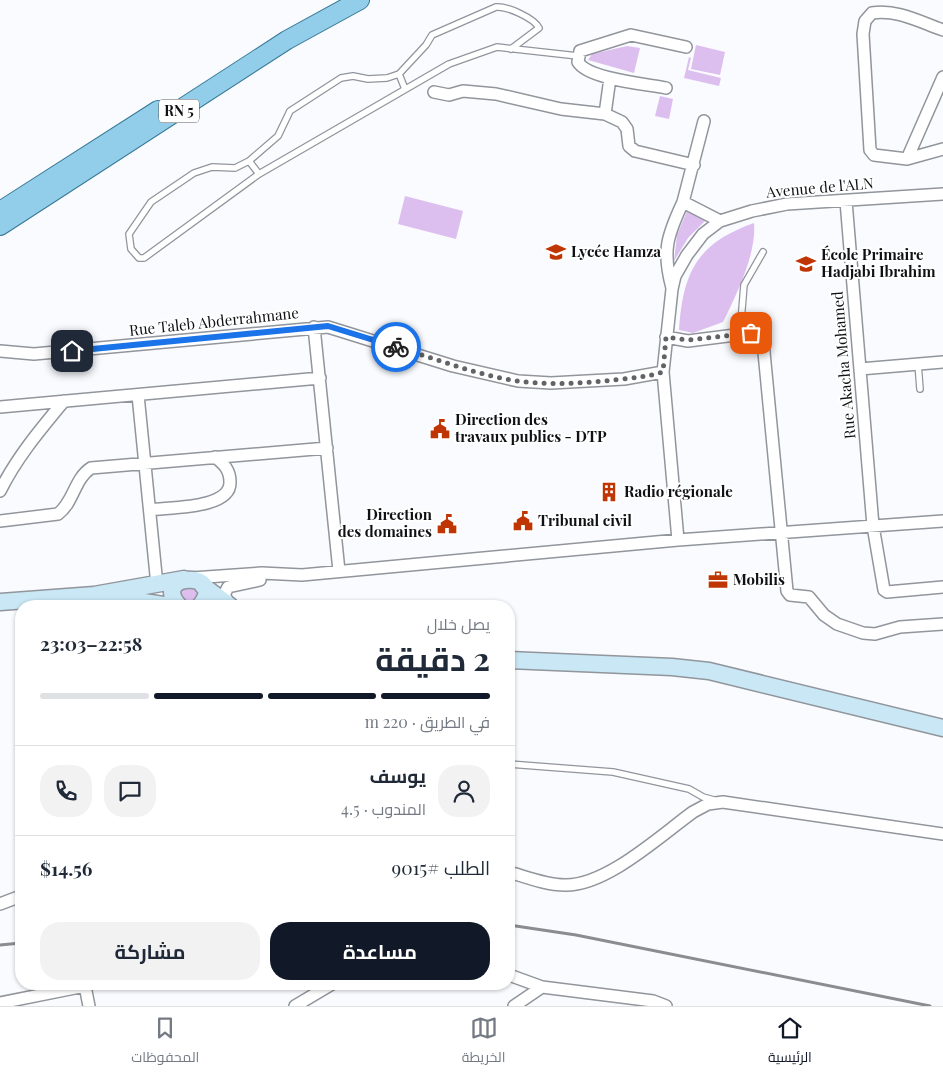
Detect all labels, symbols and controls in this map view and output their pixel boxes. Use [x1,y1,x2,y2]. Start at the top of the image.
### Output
road number: RN 5 [159,100,199,122]
street label: Avenue de l'ALN [764,172,875,202]
school or university icon: Lycée Hamza [545,241,567,263]
place label: Lycée Hamza [571,241,661,261]
place label: École Primaire Hadjabi Ibrahim [821,244,936,281]
school or university icon: École Primaire Hadjabi Ibrahim [795,253,817,275]
street label: Rue Akacha Mohamed [827,290,859,440]
street label: Rue Taleb Abderrahmane [128,302,300,340]
pin [730,312,772,354]
icon: bag [737,319,765,347]
courier [371,322,421,372]
pin [51,330,93,372]
icon: bike [382,333,410,361]
icon: home [58,337,86,365]
place label: Direction des travaux publics - DTP [454,409,607,446]
public building icon: Direction des travaux publics - DTP [429,418,451,440]
building icon: Radio régionale [598,481,620,503]
place label: Radio régionale [624,481,733,501]
place label: Direction des domaines [338,504,433,541]
public building icon: Tribunal civil [512,510,534,532]
place label: Tribunal civil [538,510,632,530]
public building icon: Direction des domaines [436,513,458,535]
office icon: Mobilis [707,569,729,591]
place label: Mobilis [733,569,785,589]
text: يصل خلال [427,613,490,634]
text: 22:58–23:03 [40,630,142,656]
text: 2 دقيقة [375,636,490,679]
text: في الطريق · 220 m [365,711,490,732]
text: يوسف [370,762,426,788]
button: phone [40,765,92,817]
button: chat [104,765,156,817]
button: person [438,765,490,817]
text: المندوب · 4.5 [341,798,426,819]
text: الطلب #9015 [391,854,490,880]
text: $14.56 [40,855,92,881]
button: مشاركة [40,922,260,980]
button: مساعدة [270,922,490,980]
tab: المحفوظات [131,1014,199,1070]
tab: الخريطة [462,1014,505,1070]
tab: الرئيسية [768,1014,812,1070]

